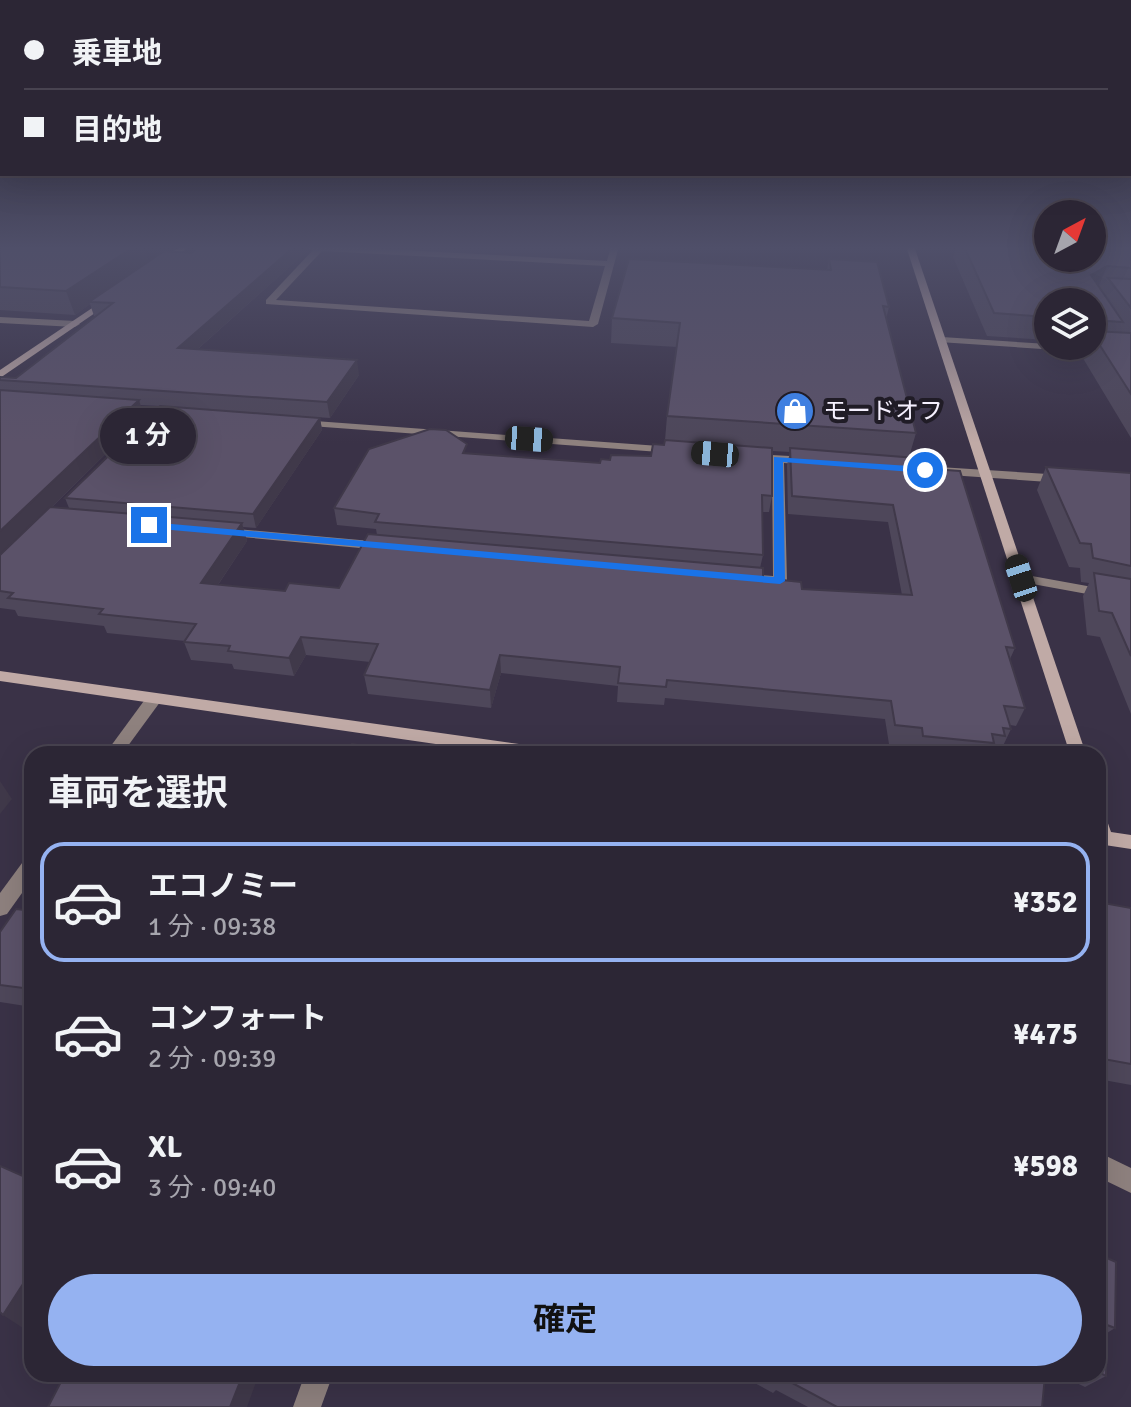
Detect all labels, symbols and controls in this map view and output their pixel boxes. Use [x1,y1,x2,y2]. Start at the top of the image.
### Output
text: 乗車地 [72,35,162,72]
text: 目的地 [72,112,162,149]
north arrow [1034,200,1106,272]
map controls [1034,200,1106,360]
button: layers [1034,288,1106,360]
shop icon: モードオフ [774,390,816,432]
place label: モードオフ [823,396,943,426]
callout: 1 分 [101,409,197,465]
text: 1 分 [125,420,171,452]
car [504,425,554,453]
car [690,440,740,468]
route start [907,452,943,488]
route end [131,507,167,543]
car [1002,551,1040,605]
text: 車両を選択 [48,771,228,816]
icon: car [52,866,124,938]
text: エコノミー [148,868,298,905]
text: ¥352 [1013,884,1078,921]
text: 1 分 · 09:38 [148,911,276,943]
icon: car [52,998,124,1070]
text: コンフォート [148,1000,327,1037]
text: ¥475 [1013,1016,1078,1053]
text: 2 分 · 09:39 [148,1043,276,1075]
text: XL [148,1129,182,1166]
icon: car [52,1130,124,1202]
text: ¥598 [1013,1148,1078,1185]
text: 3 分 · 09:40 [148,1172,276,1204]
button: 確定 [48,1274,1082,1366]

